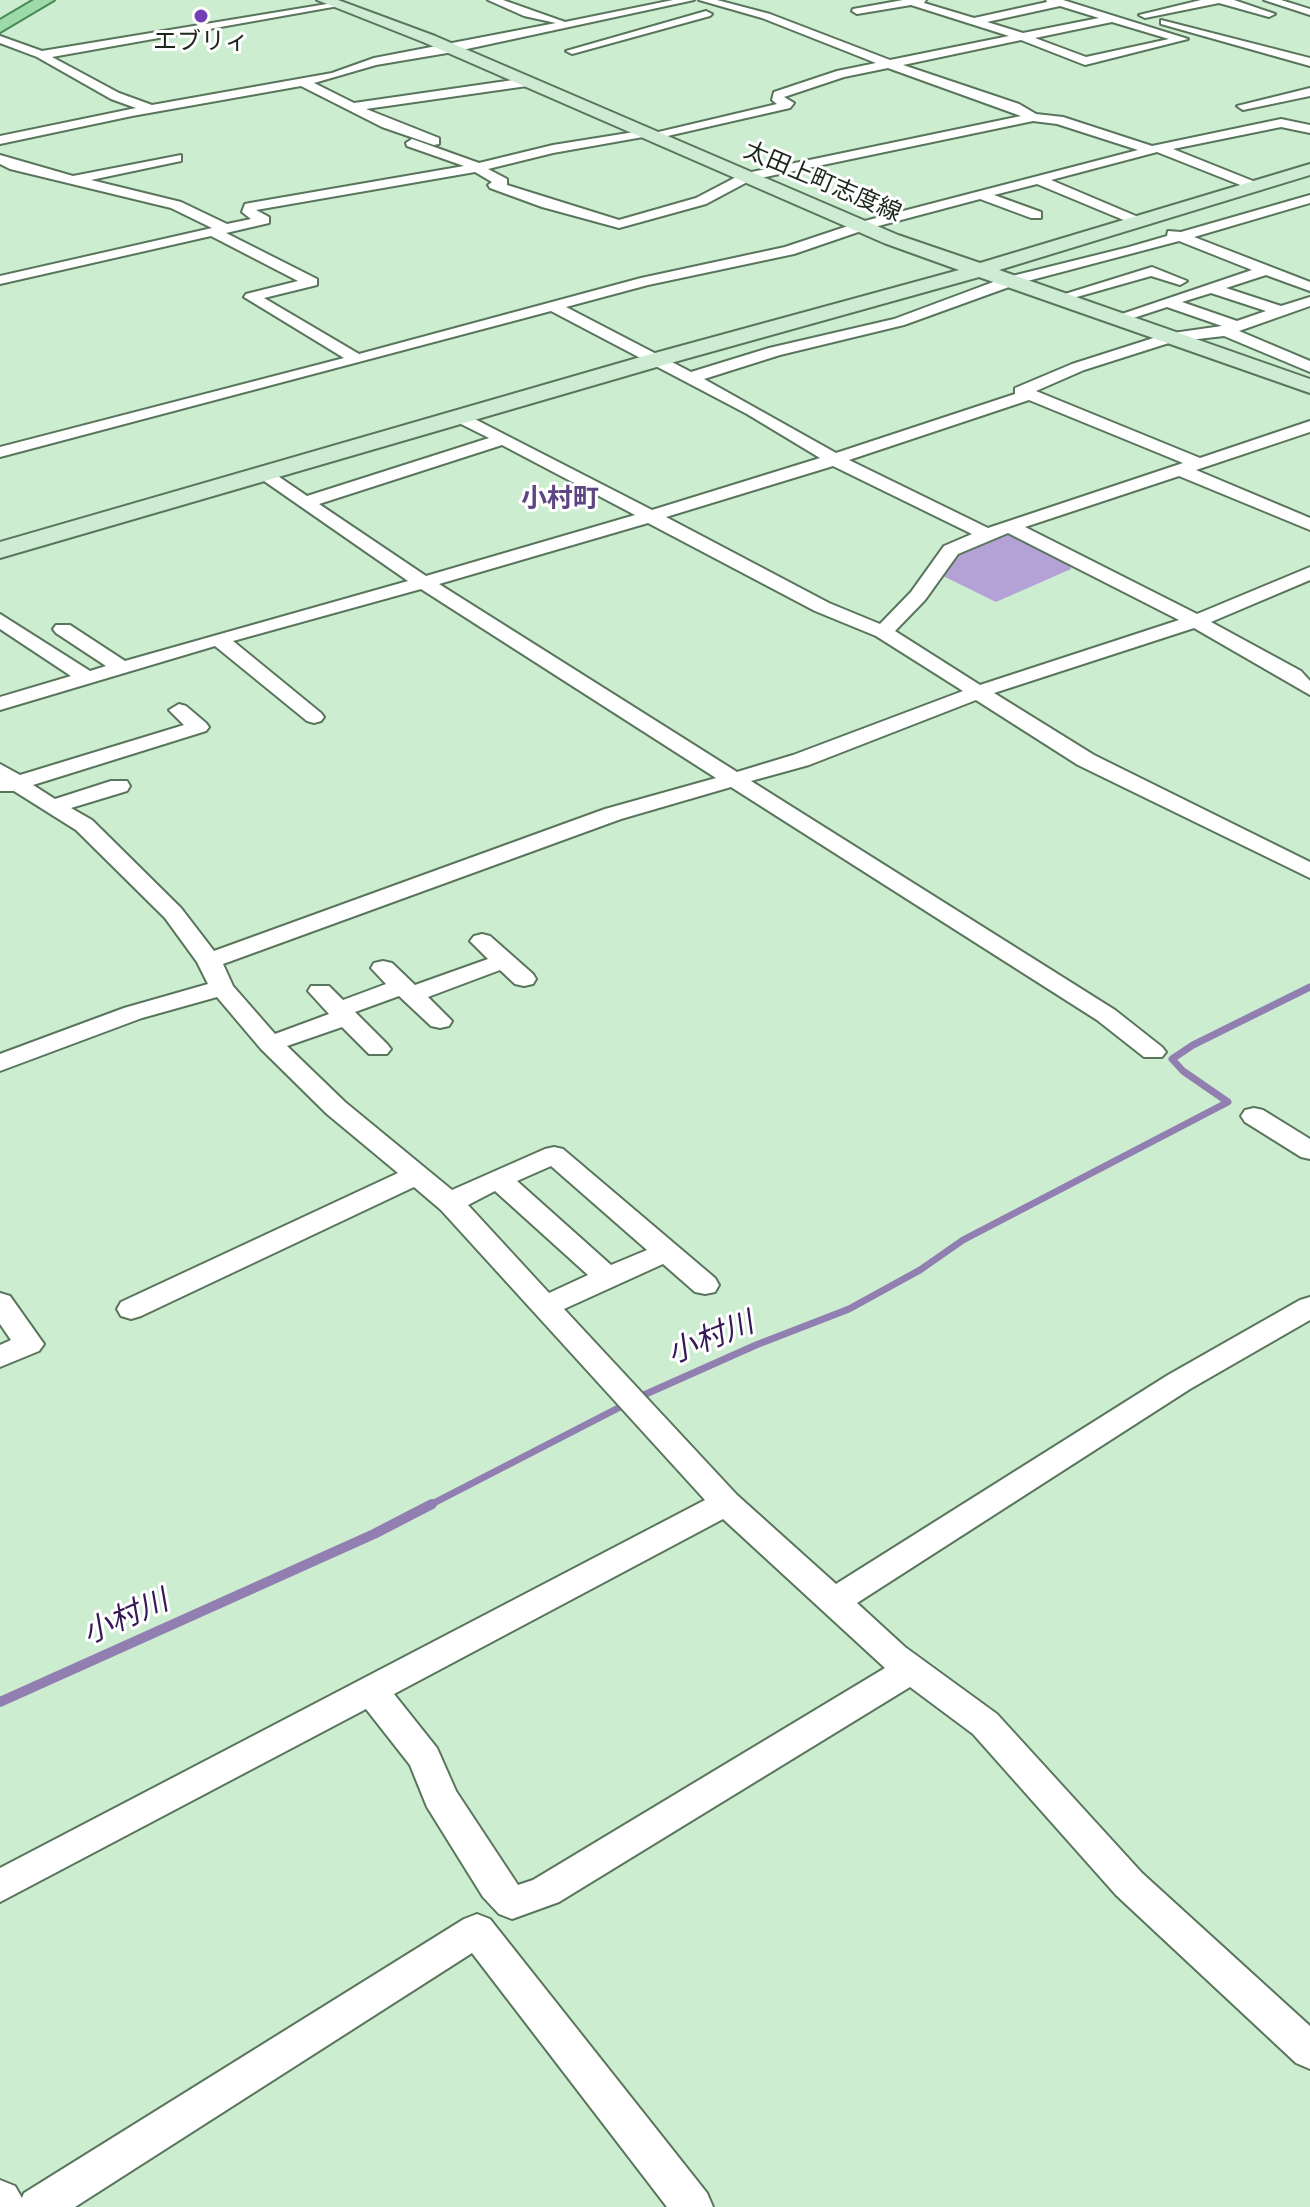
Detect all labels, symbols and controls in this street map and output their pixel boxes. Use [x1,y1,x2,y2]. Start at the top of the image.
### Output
marker: エブリィ [192,7,210,25]
place label: エブリィ [153,29,249,57]
street label: 太田上町志度線 [739,137,905,229]
district label: 小村町 [521,484,599,516]
water label: 小村川 [663,1306,759,1374]
water label: 小村川 [78,1584,174,1654]

